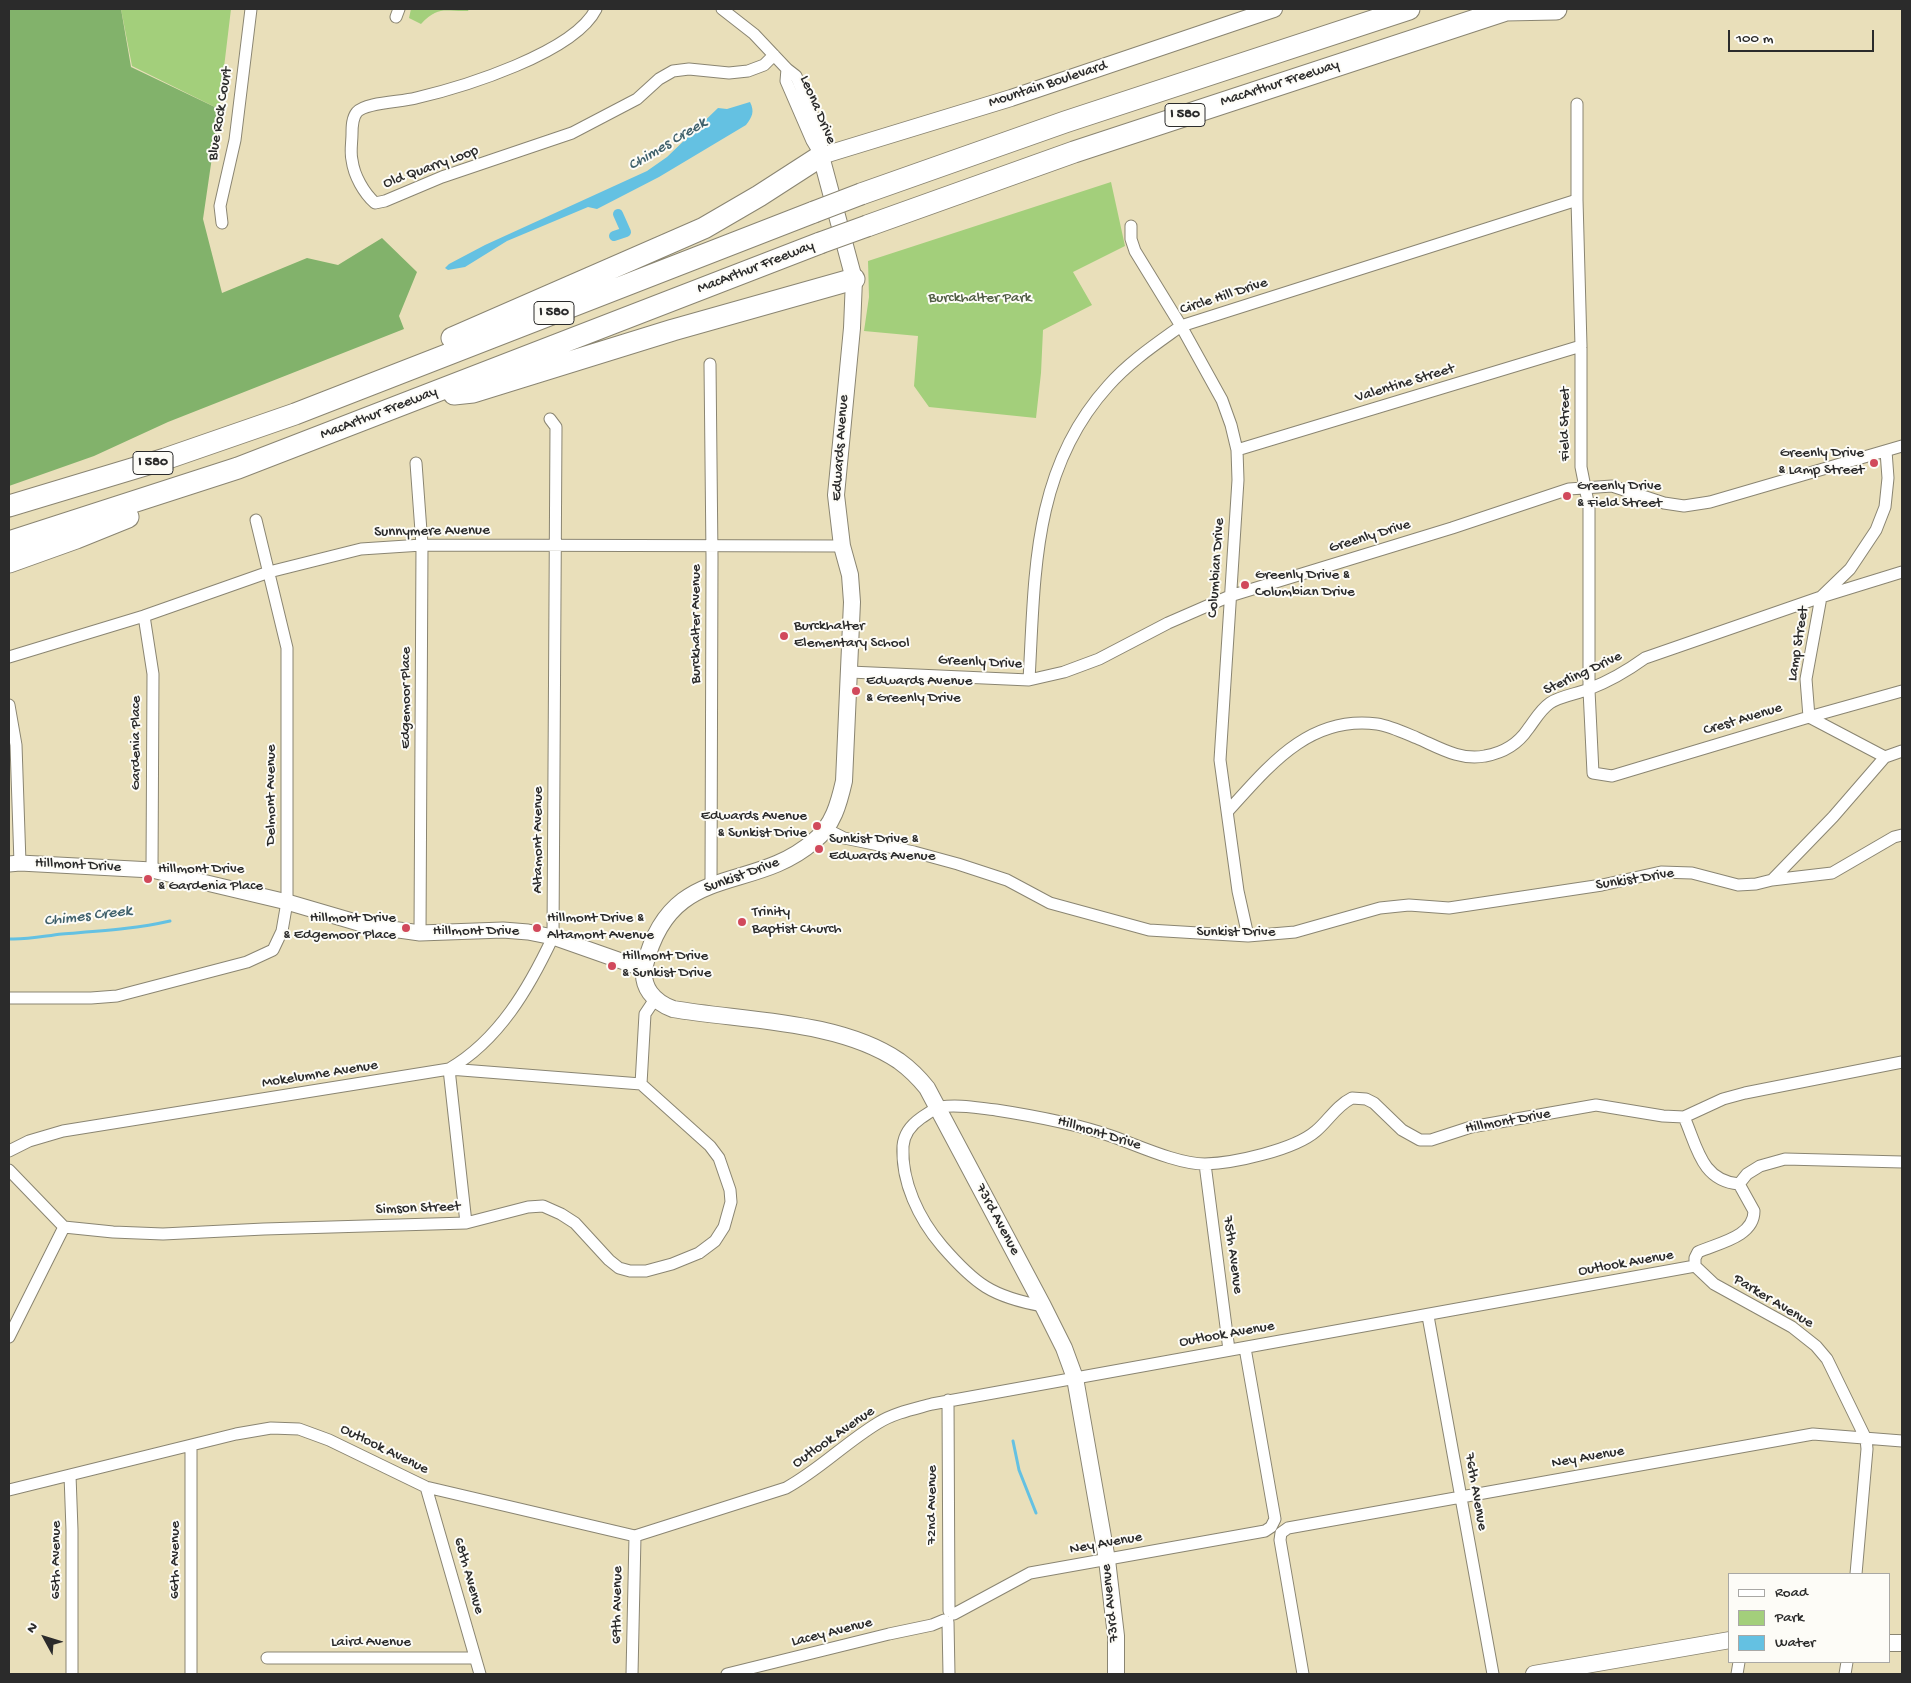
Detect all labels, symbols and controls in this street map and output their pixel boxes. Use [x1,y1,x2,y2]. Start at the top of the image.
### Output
scale bar [1731,20,1877,52]
text: 100 m [1736,30,1773,48]
street label: MacArthur Freeway [1218,56,1342,112]
street label: Mountain Boulevard [987,57,1109,113]
street label: Blue Rock Court [205,66,237,162]
street label: Leona Drive [795,73,839,147]
road number: I 580 [1165,104,1205,126]
water label: Chimes Creek [625,114,711,176]
street label: Old Quarry Loop [381,142,481,194]
street label: MacArthur Freeway [695,237,817,299]
street label: Circle Hill Drive [1178,274,1270,320]
park label: Burckhalter Park [929,290,1031,308]
road number: I 580 [534,302,574,324]
street label: Valentine Street [1353,360,1457,408]
street label: MacArthur Freeway [318,383,440,445]
street label: Field Street [1557,387,1575,461]
street label: Edwards Avenue [828,394,854,502]
place label: Greenly Drive & Lamp Street [1778,445,1864,480]
road number: I 580 [133,452,173,474]
marker: Greenly Drive & Lamp Street [1868,457,1880,469]
place label: Greenly Drive & Field Street [1577,478,1662,513]
marker: Greenly Drive & Field Street [1561,490,1573,502]
street label: Greenly Drive [1327,516,1413,558]
street label: Columbian Drive [1205,518,1229,618]
street label: Sunnymere Avenue [374,522,490,542]
street label: Burckhalter Avenue [688,564,706,684]
place label: Greenly Drive & Columbian Drive [1255,567,1355,602]
marker: Greenly Drive & Columbian Drive [1239,579,1251,591]
street label: Lamp Street [1784,605,1814,683]
place label: Burckhalter Elementary School [794,618,910,653]
marker: Burckhalter Elementary School [778,630,790,642]
street label: Edgemoor Place [398,647,416,749]
street label: Sterling Drive [1541,648,1625,700]
street label: Greenly Drive [937,652,1023,674]
place label: Edwards Avenue & Greenly Drive [866,673,972,708]
marker: Edwards Avenue & Greenly Drive [850,685,862,697]
street label: Gardenia Place [128,696,146,790]
street label: Crest Avenue [1701,699,1785,741]
street label: Delmont Avenue [263,744,281,846]
street label: Altamont Avenue [530,787,548,893]
place label: Edwards Avenue & Sunkist Drive [701,808,807,843]
marker: Edwards Avenue & Sunkist Drive [811,820,823,832]
place label: Sunkist Drive & Edwards Avenue [829,831,935,866]
marker: Sunkist Drive & Edwards Avenue [813,843,825,855]
street label: Sunkist Drive [702,854,782,898]
street label: Hillmont Drive [34,855,122,877]
place label: Hillmont Drive & Gardenia Place [158,861,263,896]
street label: Sunkist Drive [1595,865,1675,895]
marker: Hillmont Drive & Gardenia Place [142,873,154,885]
water label: Chimes Creek [43,902,133,932]
place label: Trinity Baptist Church [752,904,842,939]
place label: Hillmont Drive & Edgemoor Place [283,910,396,945]
place label: Hillmont Drive & Altamont Avenue [547,910,654,945]
marker: Trinity Baptist Church [736,916,748,928]
marker: Hillmont Drive & Edgemoor Place [400,922,412,934]
marker: Hillmont Drive & Altamont Avenue [531,922,543,934]
street label: Hillmont Drive [433,923,519,941]
street label: Sunkist Drive [1197,924,1275,942]
place label: Hillmont Drive & Sunkist Drive [622,948,711,983]
marker: Hillmont Drive & Sunkist Drive [606,960,618,972]
street label: Mokelumne Avenue [261,1057,379,1093]
street label: Hillmont Drive [1464,1106,1552,1138]
street label: Hillmont Drive [1055,1113,1143,1155]
street label: 73rd Avenue [971,1181,1023,1259]
street label: Simson Street [375,1199,461,1219]
street label: 75th Avenue [1218,1215,1246,1295]
street label: Outlook Avenue [1577,1247,1675,1281]
street label: Parker Avenue [1730,1271,1816,1333]
street label: Outlook Avenue [1178,1318,1276,1352]
street label: Outlook Avenue [789,1403,879,1473]
street label: Outlook Avenue [337,1421,431,1479]
street label: Ney Avenue [1550,1443,1626,1473]
street label: 76th Avenue [1459,1452,1491,1532]
street label: 72nd Avenue [924,1465,942,1545]
street label: 65th Avenue [48,1521,66,1599]
street label: 66th Avenue [167,1521,185,1599]
street label: Ney Avenue [1068,1529,1144,1559]
street label: 68th Avenue [449,1536,487,1616]
street label: 73rd Avenue [1098,1563,1124,1643]
street label: 69th Avenue [608,1566,628,1644]
legend [1728,1573,1891,1663]
text: Road [1775,1584,1808,1602]
text: Park [1775,1609,1804,1627]
north arrow [20,1613,70,1663]
street label: Lacey Avenue [790,1614,874,1652]
text: N [23,1619,42,1637]
street label: Laird Avenue [331,1634,411,1652]
text: Water [1775,1634,1815,1652]

